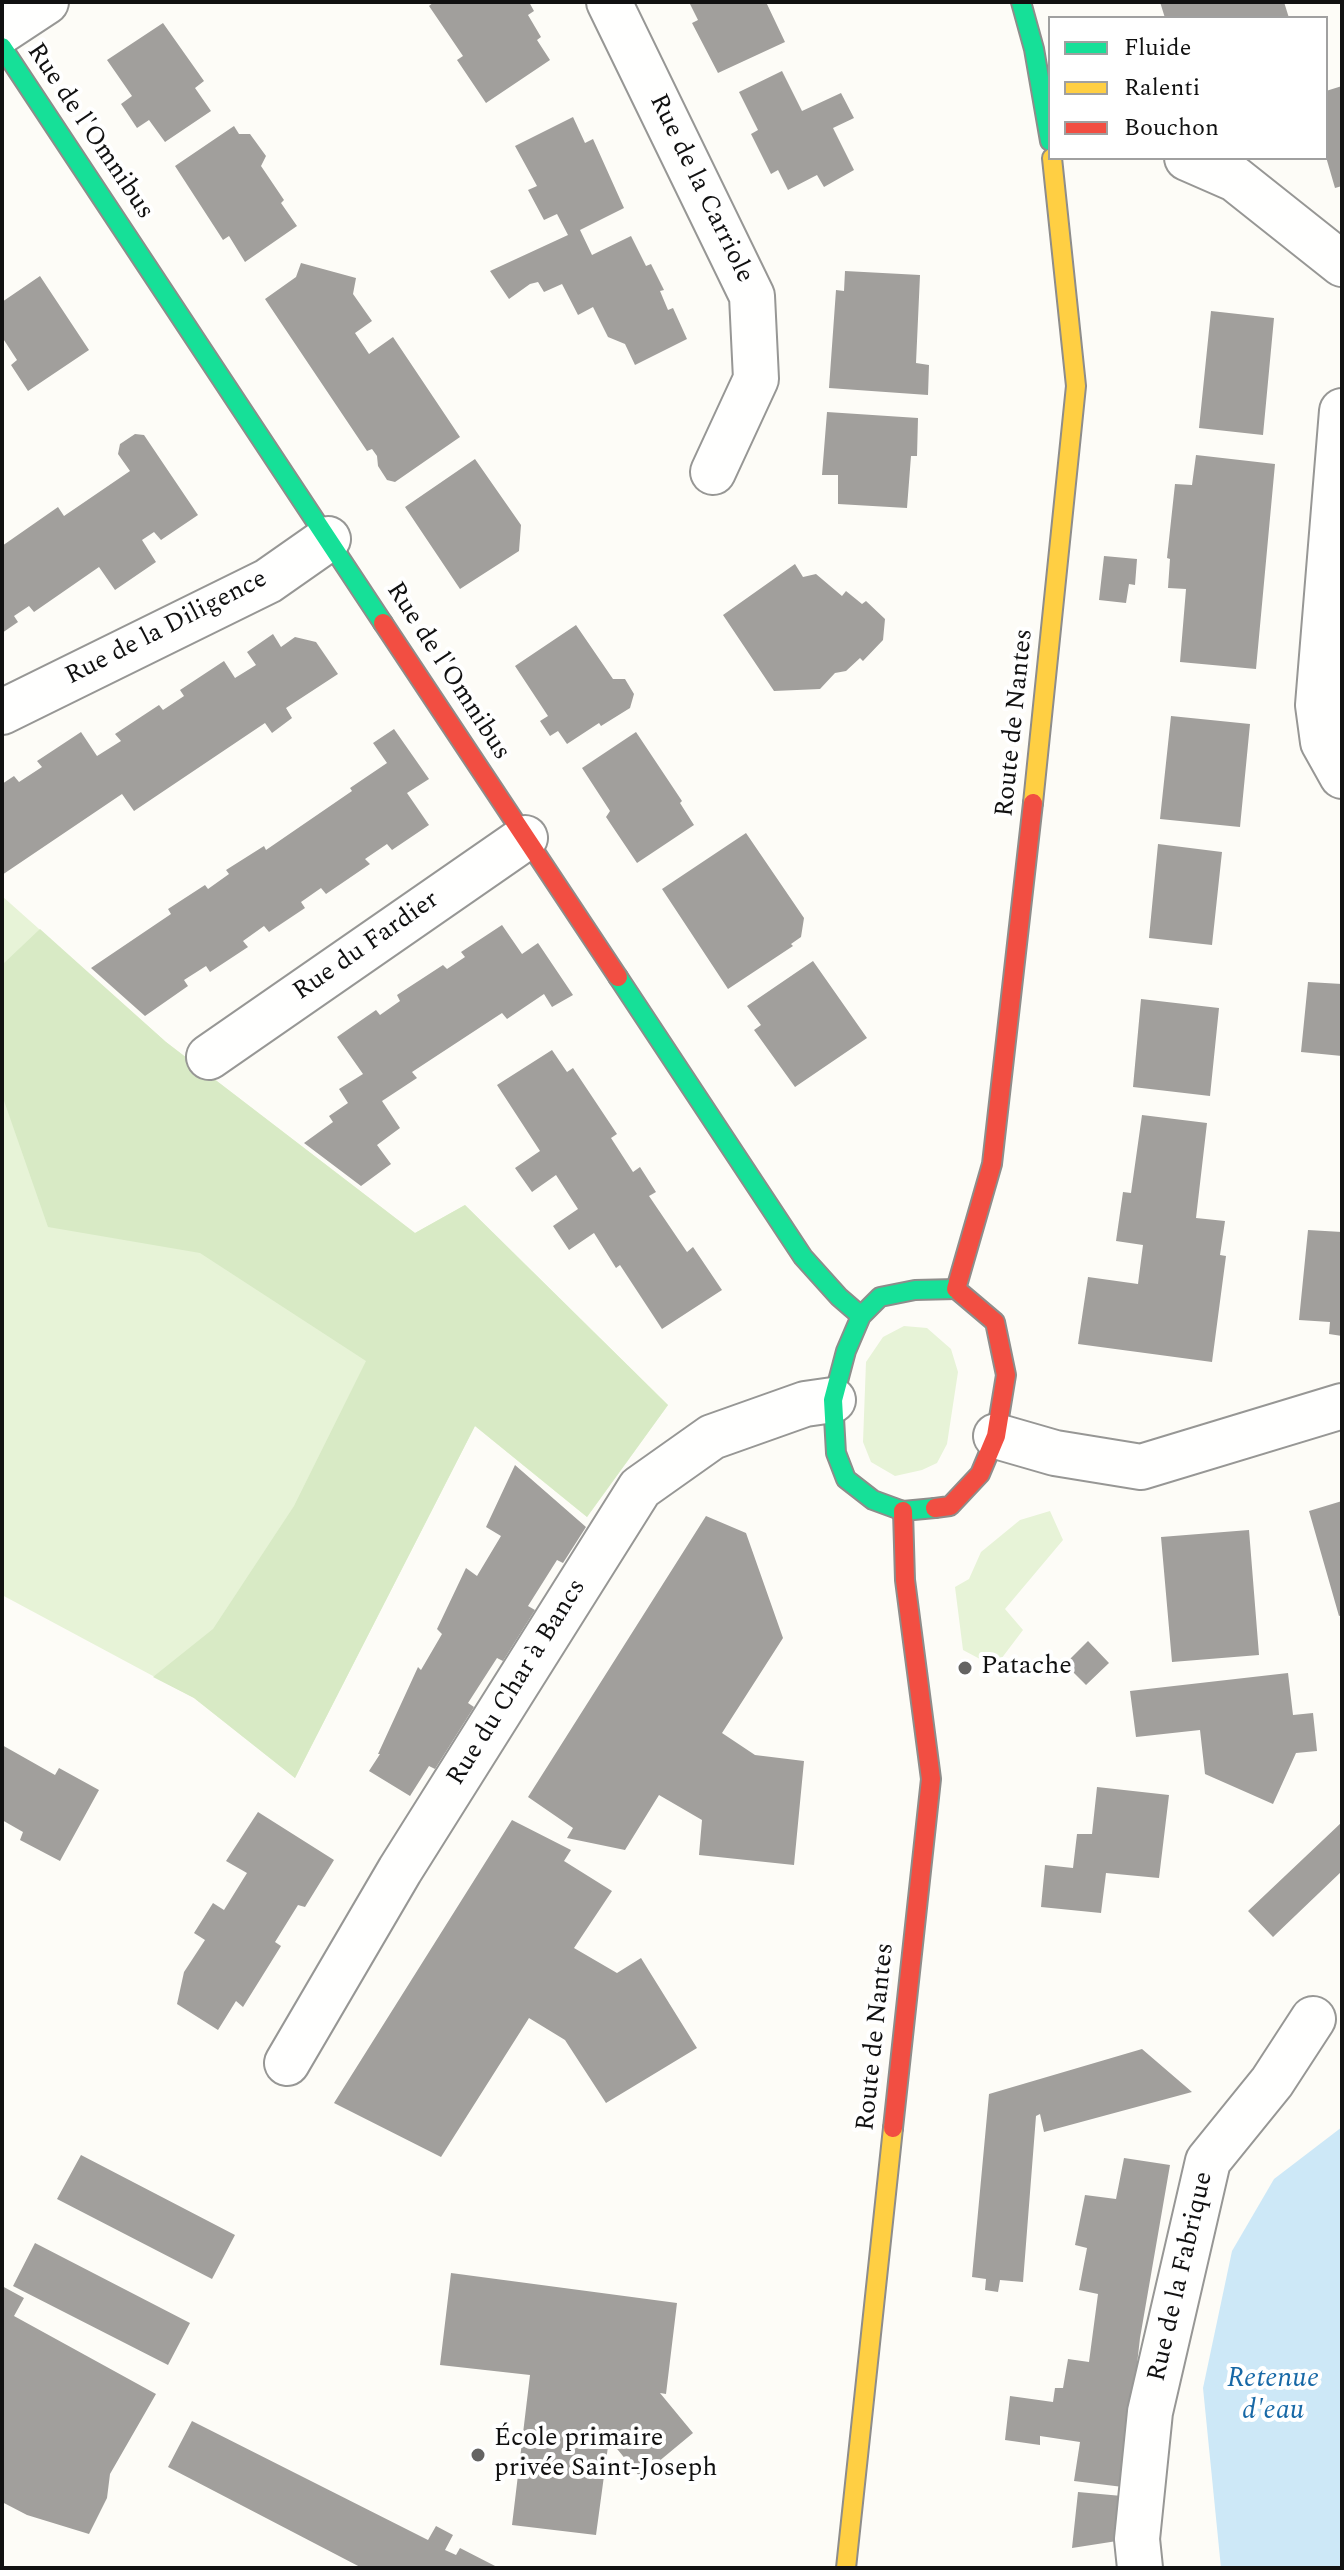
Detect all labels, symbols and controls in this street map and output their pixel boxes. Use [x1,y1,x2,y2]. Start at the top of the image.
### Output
legend [1048,16,1328,160]
text: Fluide [1124,30,1191,66]
street label: Rue de l'Omnibus [19,38,159,226]
text: Ralenti [1124,70,1200,106]
street label: Rue de la Carriole [641,90,759,288]
text: Bouchon [1124,110,1219,146]
street label: Rue de la Diligence [61,565,273,693]
street label: Rue de l'Omnibus [378,577,516,767]
street label: Route de Nantes [991,627,1041,819]
street label: Rue du Fardier [288,885,446,1009]
street label: Rue du Char à Bancs [442,1574,594,1792]
place label: Patache [981,1652,1072,1684]
marker: Patache [956,1659,974,1677]
street label: Route de Nantes [852,1941,902,2133]
street label: Rue de la Fabrique [1143,2169,1221,2385]
water label: Retenue d'eau [1227,2364,1319,2430]
place label: École primaire privée Saint-Joseph [494,2424,717,2486]
marker: École primaire privée Saint-Joseph [469,2446,487,2464]

